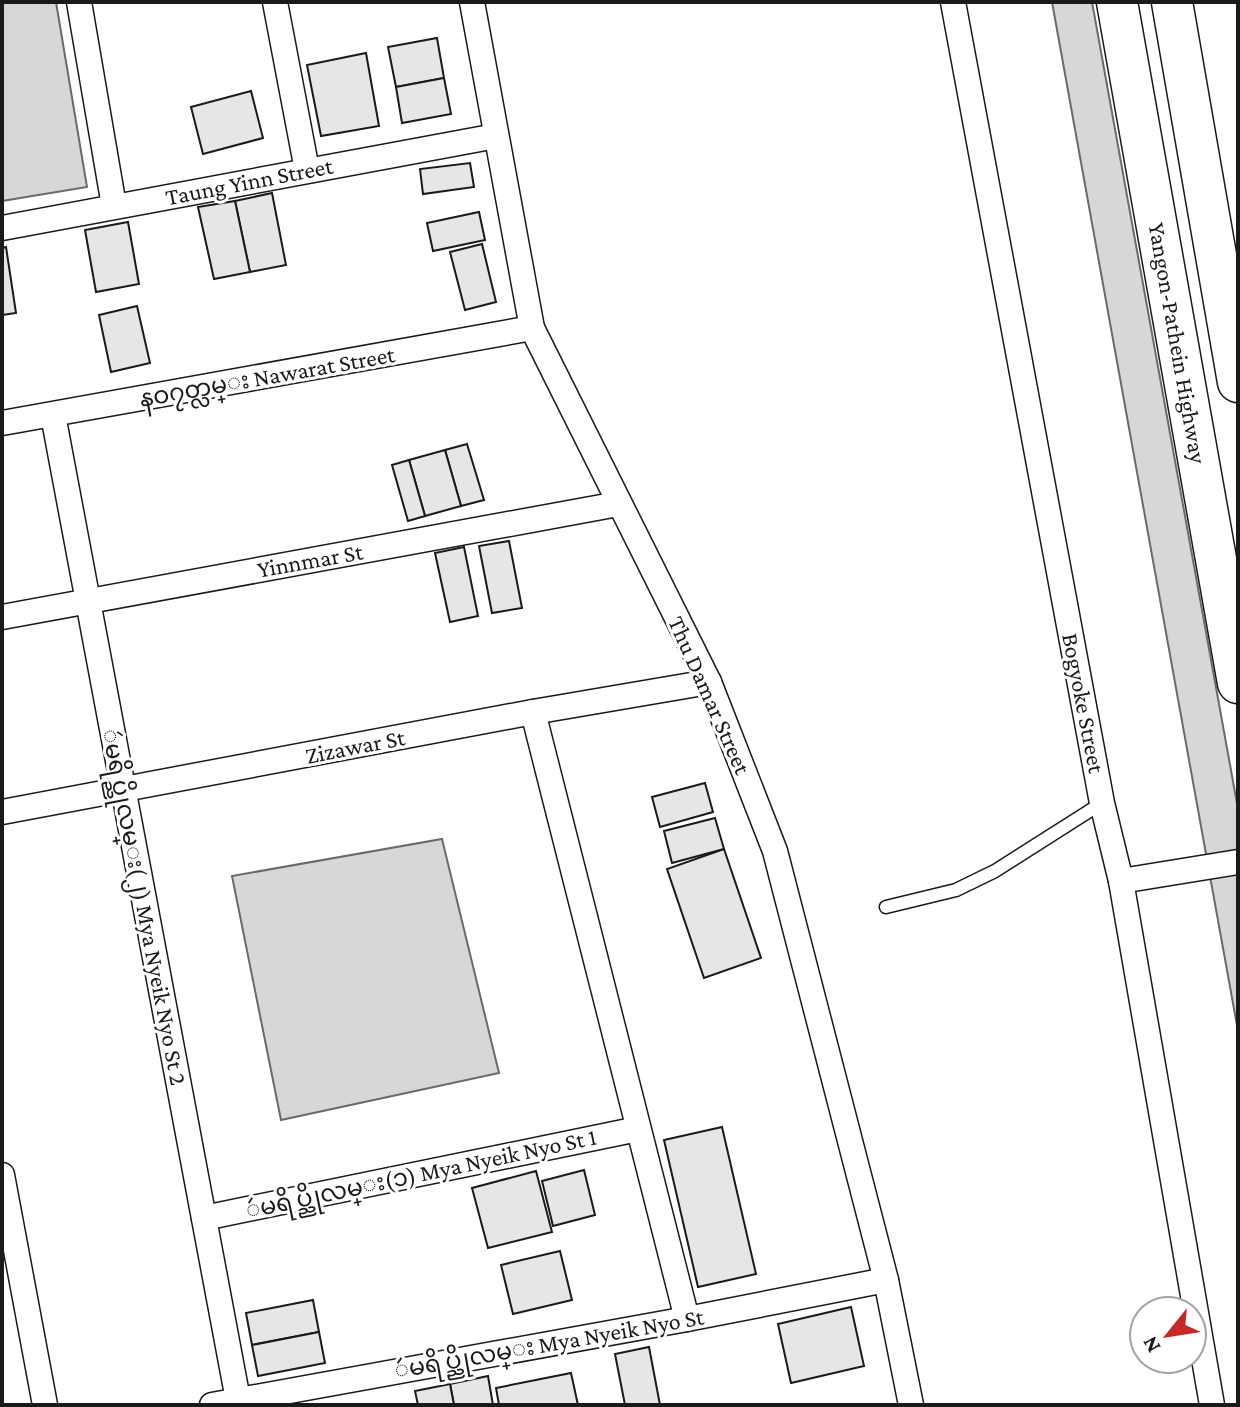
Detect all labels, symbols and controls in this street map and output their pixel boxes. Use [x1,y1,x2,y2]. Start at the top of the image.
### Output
street label: Taung Yinn Street [163,151,336,210]
street label: Yangon-Pathein Highway [1144,220,1213,466]
street label: နဝ၇တ္လမ္း Nawarat Street [137,340,399,418]
street label: Yinnmar St [255,537,366,583]
street label: Thu Damar Street [663,612,757,779]
street label: Bogyoke Street [1057,631,1111,776]
street label: Zizawar St [303,723,408,769]
street label: ဴမရိပ္ညိုလမ္း(၂) Mya Nyeik Nyo St 2 [91,726,195,1089]
street label: ဴမရိပ္ညိုလမ္း(၁) Mya Nyeik Nyo St 1 [243,1121,600,1229]
north arrow [1128,1295,1208,1375]
street label: ဴမရိပ္ညိုလမ္း Mya Nyeik Nyo St [392,1300,708,1389]
text: N [1137,1332,1166,1357]

